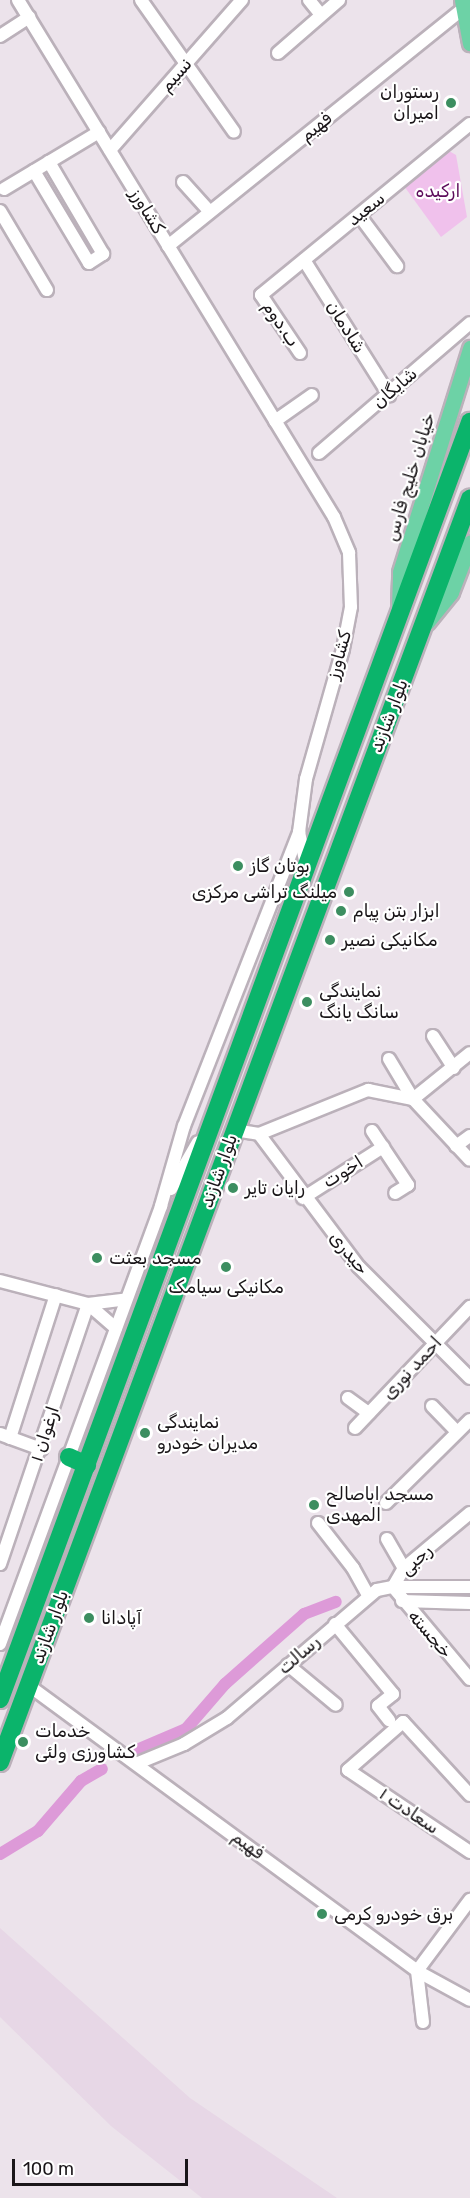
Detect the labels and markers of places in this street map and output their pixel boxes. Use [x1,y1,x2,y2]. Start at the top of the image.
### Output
place label: رستوران امیران [380,82,439,124]
marker: رستوران امیران [444,96,458,110]
place label: بوتان گاز [250,855,310,877]
marker: بوتان گاز [231,859,245,873]
place label: میلنگ تراشی مرکزی [192,881,337,903]
marker: میلنگ تراشی مرکزی [342,885,356,899]
place label: ابزار بتن پیام [353,900,440,922]
marker: ابزار بتن پیام [334,904,348,918]
place label: مکانیکی نصیر [342,929,438,951]
marker: مکانیکی نصیر [323,933,337,947]
place label: نمایندگی سانگ یانگ [319,981,399,1024]
marker: نمایندگی سانگ یانگ [300,995,314,1009]
place label: رایان تایر [245,1177,305,1199]
marker: رایان تایر [226,1181,240,1195]
place label: مسجد بعثت [109,1247,201,1269]
marker: مسجد بعثت [90,1251,104,1265]
marker: مکانیکی سیامک [219,1260,233,1274]
place label: مکانیکی سیامک [168,1276,284,1298]
place label: نمایندگی مدیران خودرو [157,1412,258,1454]
marker: نمایندگی مدیران خودرو [138,1426,152,1440]
place label: مسجد اباصالح المهدی [326,1484,434,1526]
marker: مسجد اباصالح المهدی [307,1498,321,1512]
place label: آپادانا [101,1607,142,1629]
marker: آپادانا [82,1611,96,1625]
place label: خدمات کشاورزی ولئی [35,1721,135,1764]
marker: خدمات کشاورزی ولئی [16,1735,30,1749]
place label: برق خودرو کرمی [334,1903,453,1925]
marker: برق خودرو کرمی [315,1907,329,1921]

